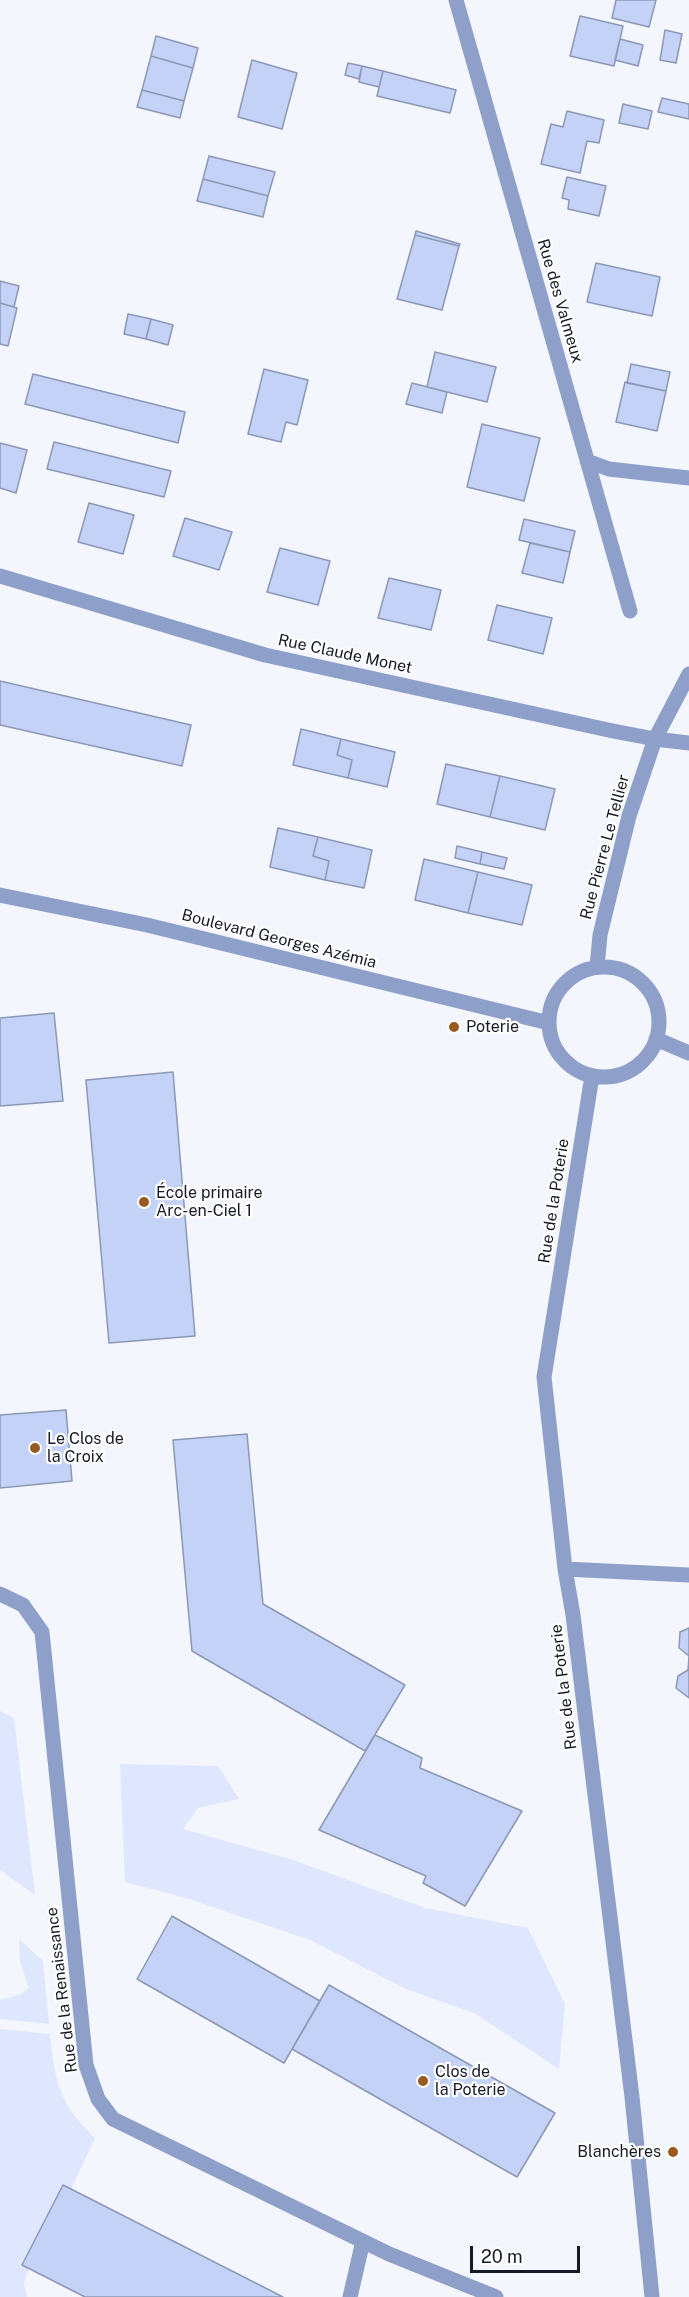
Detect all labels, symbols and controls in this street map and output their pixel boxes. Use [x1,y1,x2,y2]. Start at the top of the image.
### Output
street label: Rue des Valmeux [533,237,587,365]
street label: Rue Claude Monet [276,630,414,678]
street label: Rue Pierre Le Tellier [576,772,634,922]
street label: Boulevard Georges Azémia [180,905,378,973]
place label: Poterie [466,1017,519,1037]
marker: Poterie [447,1020,461,1034]
street label: Rue de la Poterie [535,1137,573,1265]
place label: École primaire Arc-en-Ciel 1 [156,1183,263,1221]
marker: École primaire Arc-en-Ciel 1 [137,1195,151,1209]
place label: Le Clos de la Croix [47,1429,124,1467]
marker: Le Clos de la Croix [28,1441,42,1455]
street label: Rue de la Poterie [547,1623,581,1751]
street label: Rue de la Renaissance [42,1906,82,2074]
place label: Clos de la Poterie [435,2062,506,2100]
marker: Clos de la Poterie [416,2074,430,2088]
place label: Blanchères [577,2142,661,2162]
marker: Blanchères [666,2145,680,2159]
scale bar [473,2234,582,2272]
text: 20 m [481,2246,523,2267]

